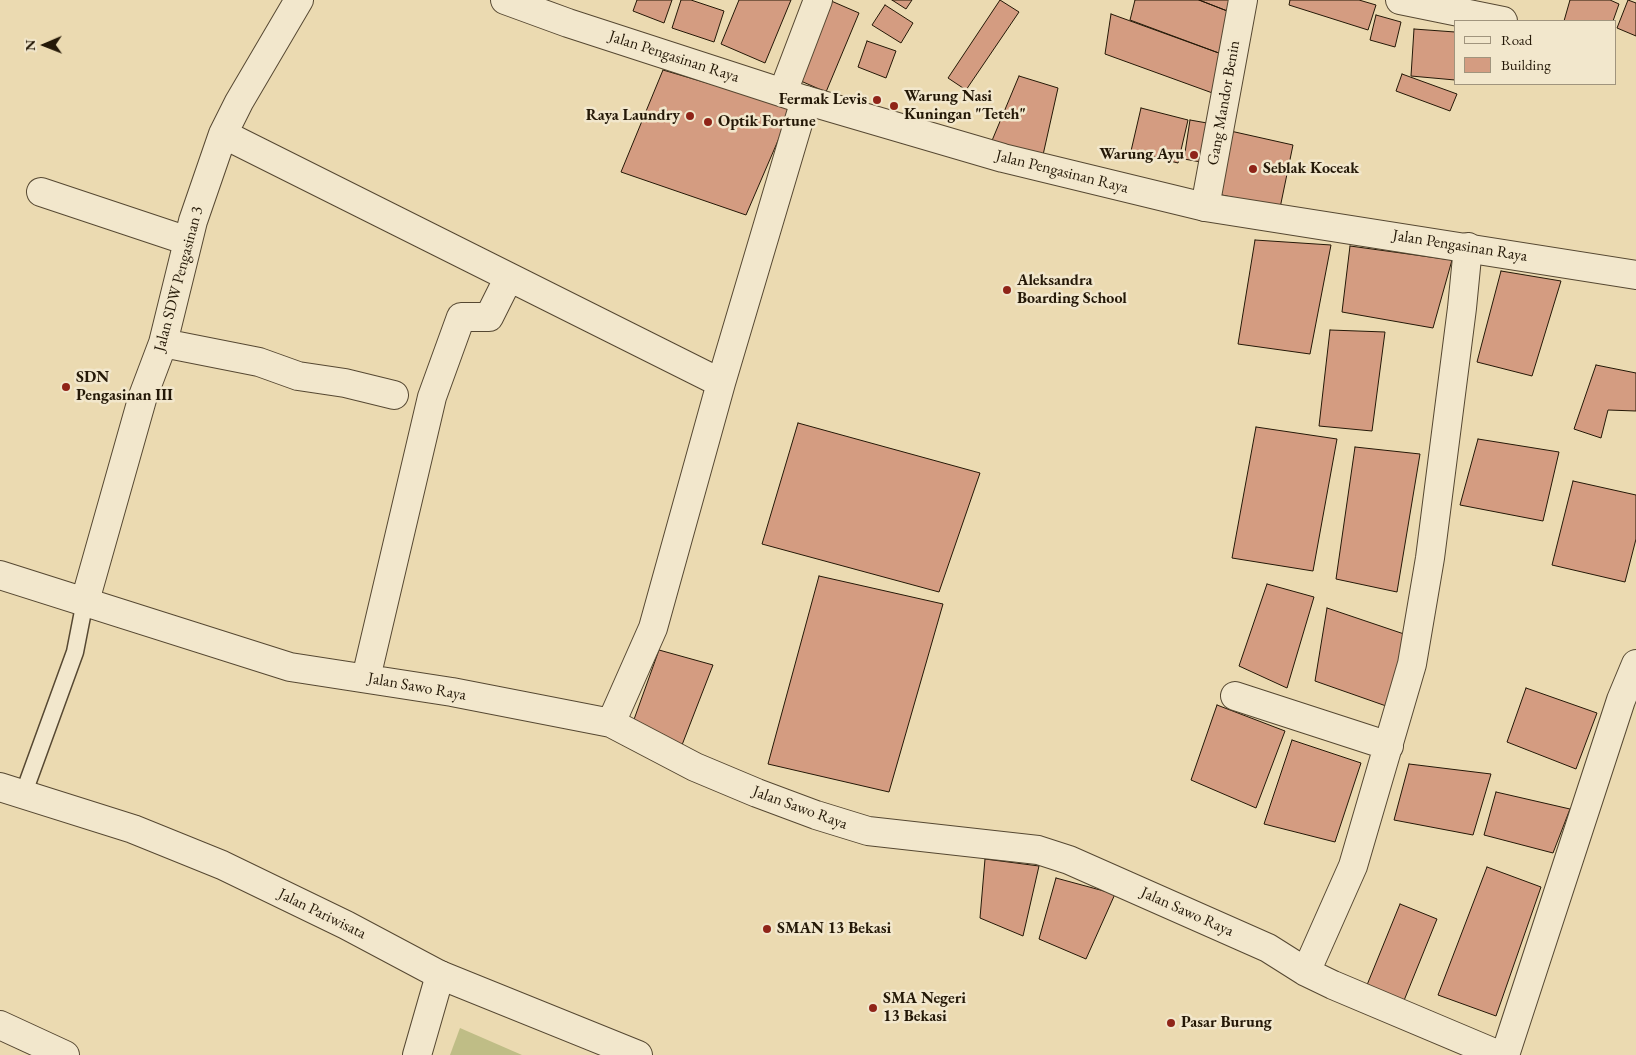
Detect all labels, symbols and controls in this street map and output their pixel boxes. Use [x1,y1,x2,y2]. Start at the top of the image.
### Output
north arrow [20,20,70,70]
legend [1454,20,1616,85]
street label: Jalan Pengasinan Raya [606,27,742,87]
text: Road [1501,30,1532,49]
text: N [21,39,39,51]
street label: Gang Mandor Benin [1204,39,1244,167]
text: Building [1501,55,1551,74]
place label: Warung Nasi Kuningan "Teteh" [904,87,1026,125]
place label: Fermak Levis [779,90,867,110]
marker: Fermak Levis [871,94,883,106]
marker: Warung Nasi Kuningan "Teteh" [888,100,900,112]
place label: Raya Laundry [586,106,680,126]
marker: Raya Laundry [684,110,696,122]
place label: Optik Fortune [718,112,816,132]
marker: Optik Fortune [702,116,714,128]
place label: Warung Ayu [1099,145,1184,165]
street label: Jalan Pengasinan Raya [994,146,1130,198]
marker: Warung Ayu [1188,149,1200,161]
place label: Seblak Koceak [1263,159,1359,179]
marker: Seblak Koceak [1247,163,1259,175]
street label: Jalan SDW Pengasinan 3 [150,204,208,354]
street label: Jalan Pengasinan Raya [1391,226,1529,266]
place label: Aleksandra Boarding School [1017,271,1127,309]
marker: Aleksandra Boarding School [1001,284,1013,296]
place label: SDN Pengasinan III [76,368,173,406]
marker: SDN Pengasinan III [60,381,72,393]
street label: Jalan Sawo Raya [366,669,468,705]
street label: Jalan Sawo Raya [750,782,850,834]
street label: Jalan Sawo Raya [1138,883,1236,941]
street label: Jalan Pariwisata [275,885,369,943]
place label: SMAN 13 Bekasi [777,919,891,939]
marker: SMAN 13 Bekasi [761,923,773,935]
place label: SMA Negeri 13 Bekasi [883,989,966,1027]
marker: SMA Negeri 13 Bekasi [867,1002,879,1014]
place label: Pasar Burung [1181,1013,1272,1033]
marker: Pasar Burung [1165,1017,1177,1029]

